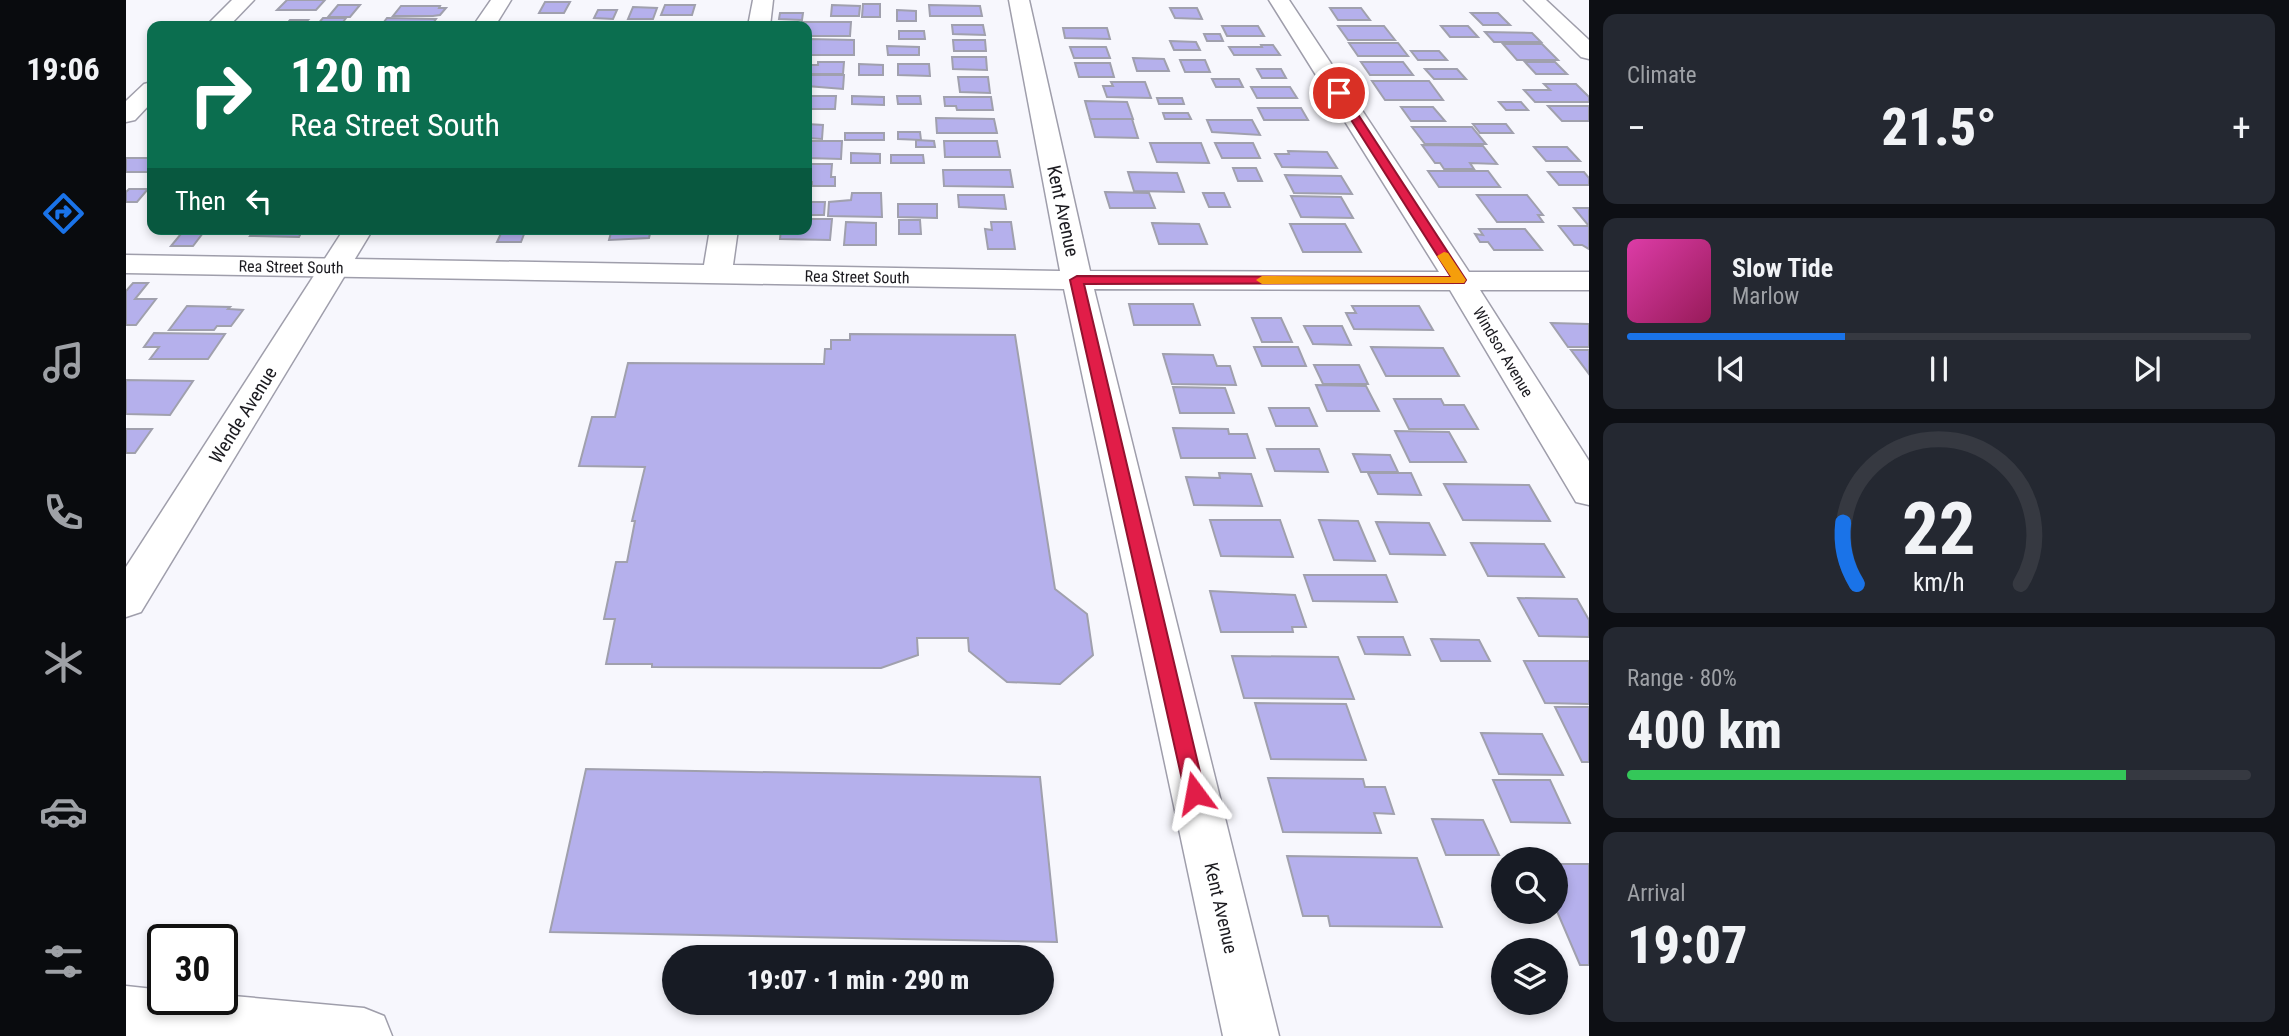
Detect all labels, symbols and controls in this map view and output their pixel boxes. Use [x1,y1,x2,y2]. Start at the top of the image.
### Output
text: 120 m [290,47,412,104]
icon: right [175,49,266,140]
text: 19:06 [26,50,100,88]
text: Climate [1627,62,1697,89]
pin [1309,63,1369,123]
icon: arrive [1320,74,1358,112]
text: 21.5° [1881,97,1997,158]
text: Rea Street South [290,106,500,144]
text: − [1627,106,1646,150]
text: + [2232,106,2251,150]
street label: Kent Avenue [1042,163,1084,259]
icon: left [240,182,278,220]
text: Then [175,186,226,216]
icon: directions [39,189,88,238]
text: Slow Tide [1732,253,1833,283]
street label: Rea Street South [238,257,344,277]
street label: Rea Street South [804,267,910,287]
text: Marlow [1732,283,1799,310]
street label: Windsor Avenue [1469,304,1537,400]
icon: music [39,338,88,387]
icon: previous [1712,350,1750,388]
icon: pause [1920,350,1958,388]
icon: next [2128,350,2166,388]
street label: Wende Avenue [204,362,282,468]
text: 22 [1902,486,1976,572]
icon: phone [39,488,88,537]
text: km/h [1913,568,1965,597]
icon: climate [39,638,88,687]
text: Range · 80% [1627,665,1737,692]
text: 400 km [1627,700,1782,761]
position arrow [1158,756,1232,830]
icon: car [39,787,88,836]
map controls [1491,847,1568,1015]
button: search [1491,847,1568,924]
street label: Kent Avenue [1199,860,1243,956]
text: Arrival [1627,880,1686,907]
text: 19:07 [1627,915,1747,976]
speed limit sign: 30 [147,924,238,1015]
icon: filters [39,937,88,986]
button: layers [1491,938,1568,1015]
text: 19:07 · 1 min · 290 m [747,965,969,995]

